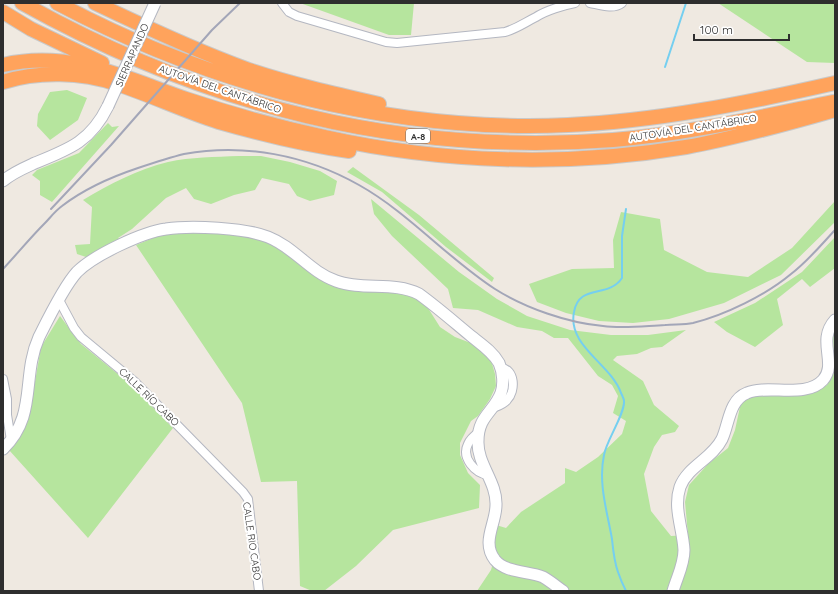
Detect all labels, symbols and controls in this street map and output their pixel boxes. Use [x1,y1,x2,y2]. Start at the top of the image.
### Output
scale bar [694,16,789,42]
street label: SIERRAPANDO [112,21,152,89]
text: 100 m [700,22,733,37]
street label: AUTOVÍA DEL CANTÁBRICO [157,62,283,116]
street label: AUTOVÍA DEL CANTÁBRICO [628,111,758,144]
road number: A-8 [406,129,430,143]
street label: CALLE RÍO CABO [116,365,182,429]
street label: CALLE RIO CABO [240,501,264,581]

